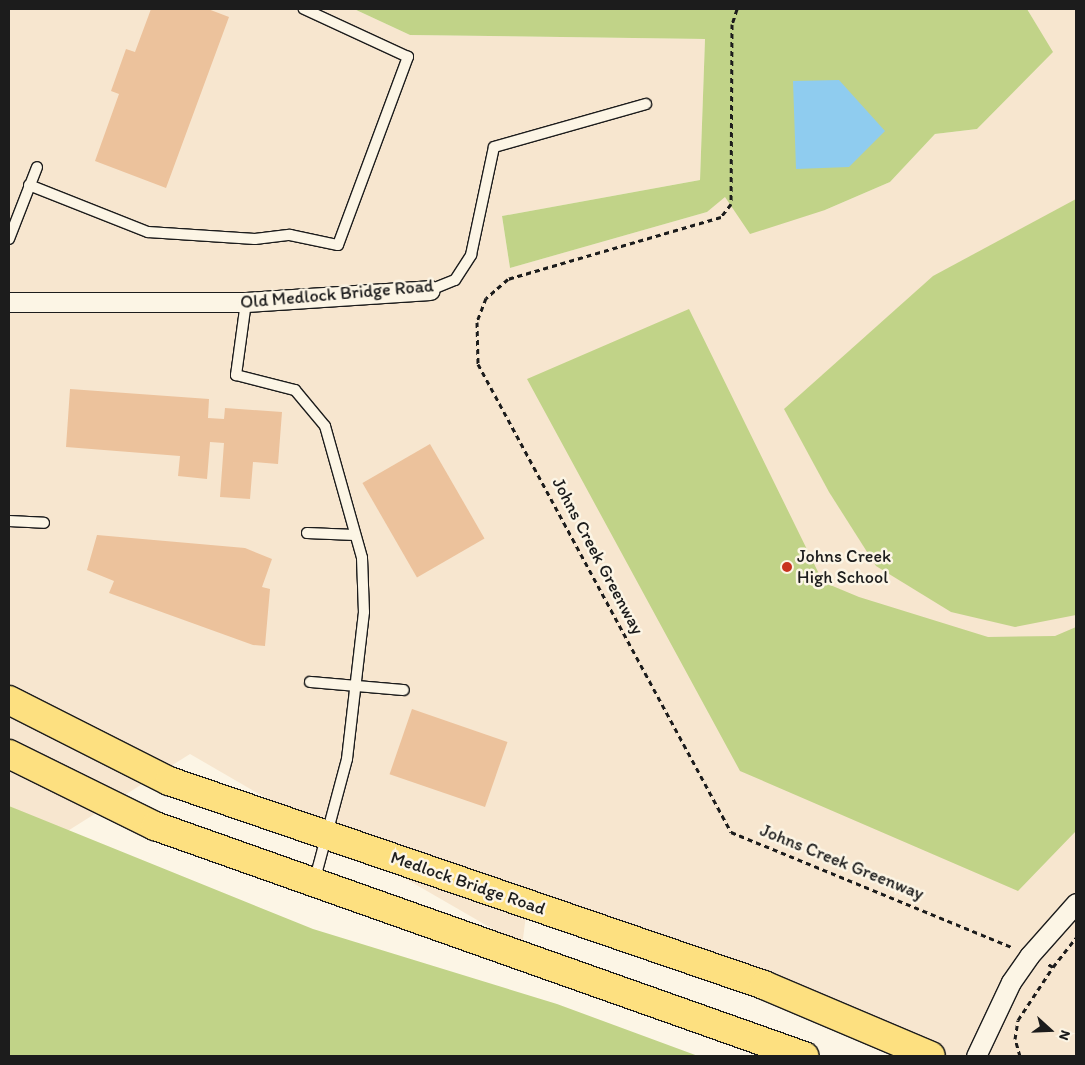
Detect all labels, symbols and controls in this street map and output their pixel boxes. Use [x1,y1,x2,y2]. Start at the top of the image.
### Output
street label: Old Medlock Bridge Road [239,275,435,313]
street label: Johns Creek Greenway [548,474,648,638]
place label: Johns Creek High School [797,546,891,588]
marker: Johns Creek High School [781,561,793,573]
street label: Johns Creek Greenway [757,819,927,905]
street label: Medlock Bridge Road [388,846,548,920]
north arrow [1025,1005,1075,1055]
text: N [1055,1028,1074,1043]

